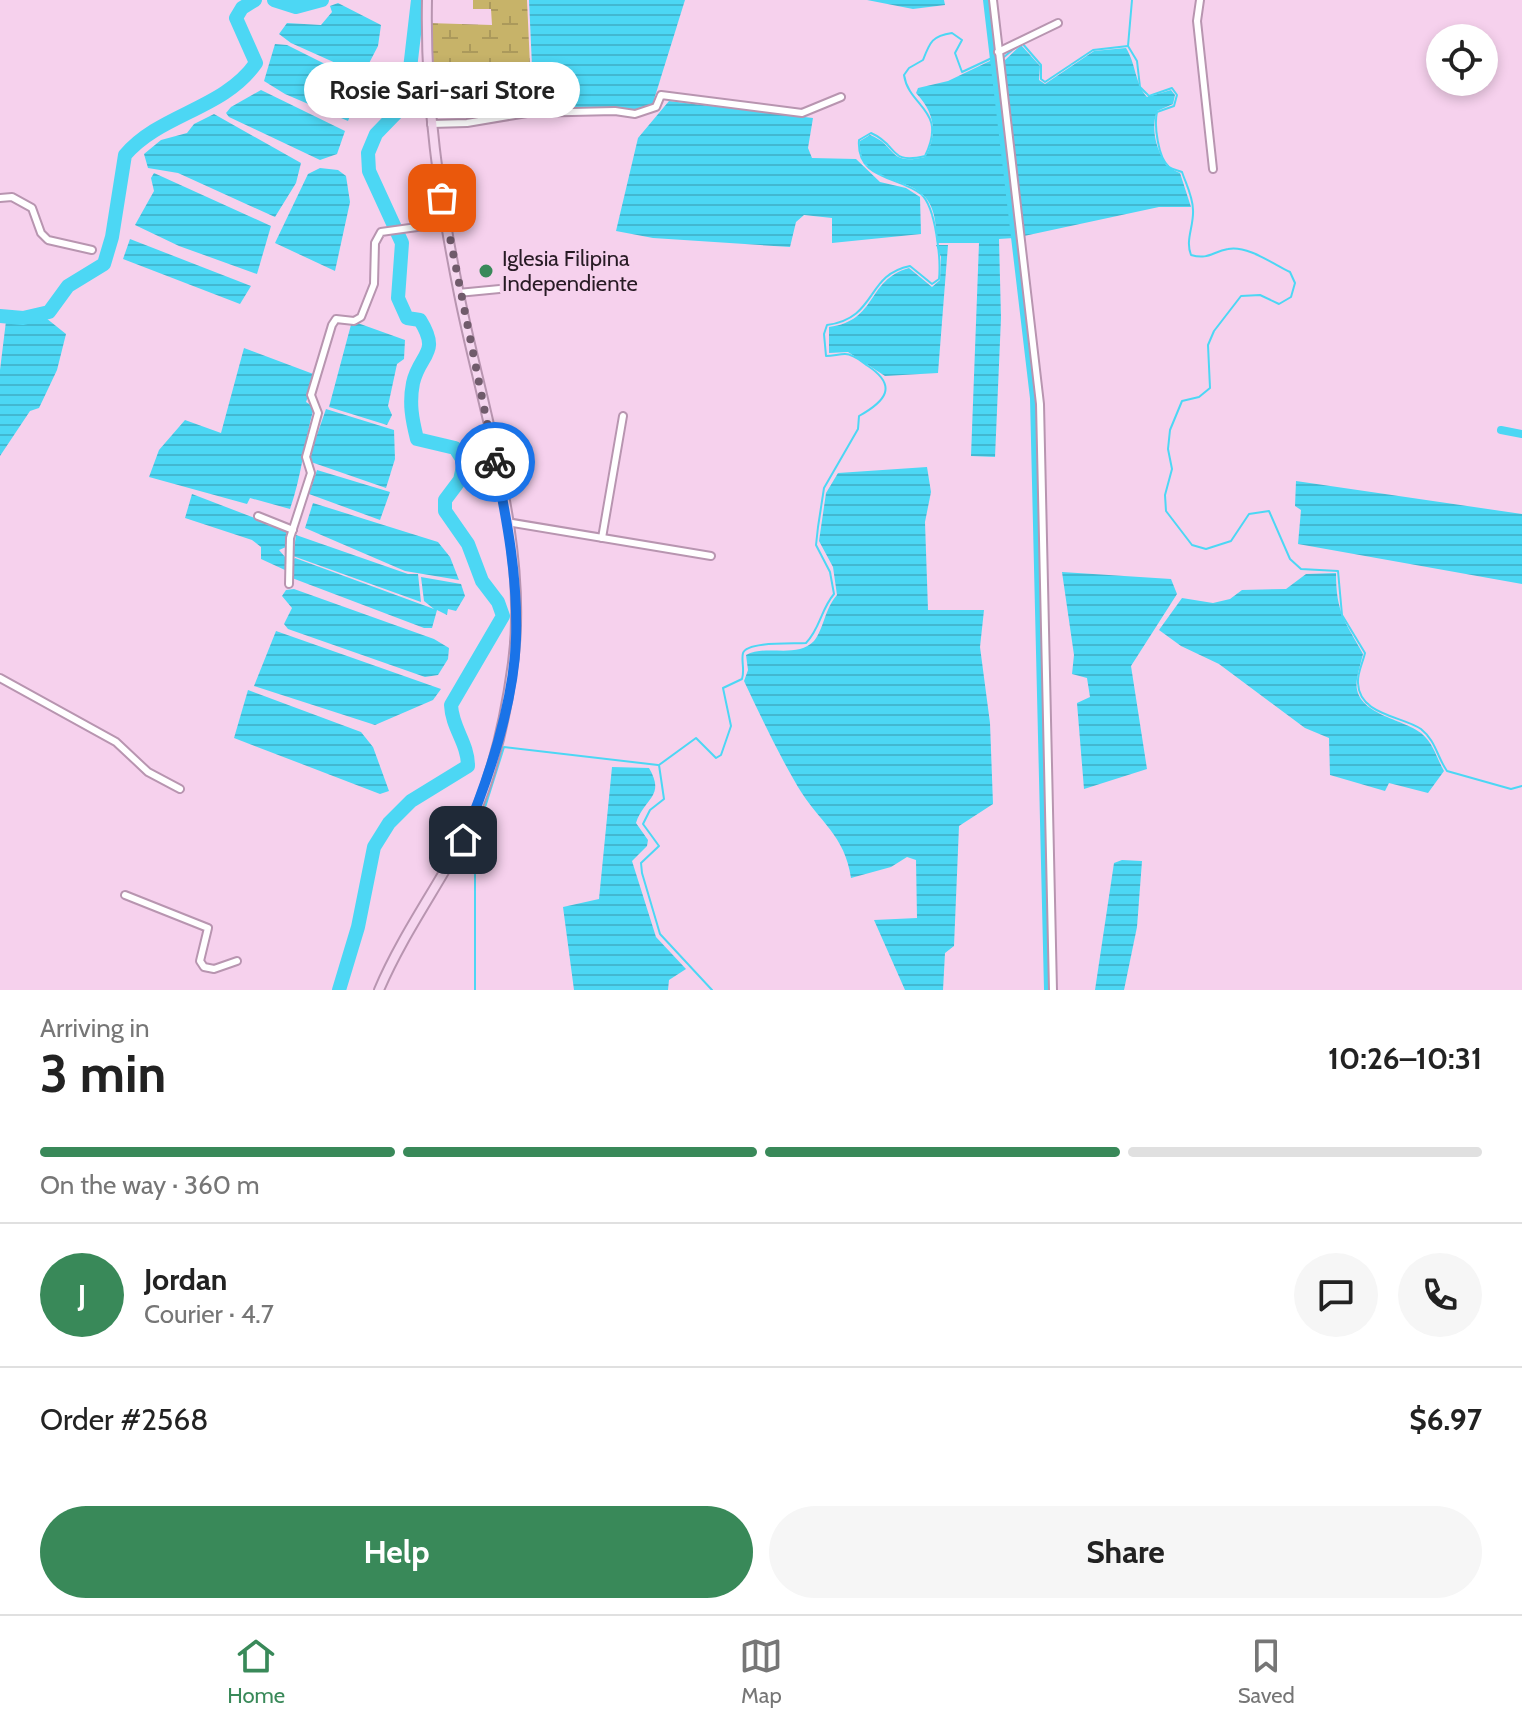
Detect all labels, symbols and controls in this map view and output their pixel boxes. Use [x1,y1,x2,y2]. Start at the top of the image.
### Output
map controls [1426,24,1498,96]
button: locate [1426,24,1498,96]
callout: Rosie Sari-sari Store [304,62,580,118]
text: Rosie Sari-sari Store [329,74,555,106]
pin [408,164,476,232]
icon: bag [420,176,464,220]
place label: Iglesia Filipina Independiente [502,245,638,297]
marker: Iglesia Filipina Independiente [477,262,495,280]
courier [455,422,535,502]
icon: bike [473,440,517,484]
pin [429,806,497,874]
icon: home [441,818,485,862]
text: Arriving in [40,1012,150,1044]
text: 10:26–10:31 [1328,1040,1482,1077]
text: 3 min [40,1042,166,1105]
text: On the way · 360 m [40,1169,260,1201]
button: chat [1294,1253,1378,1337]
button: phone [1398,1253,1482,1337]
text: Jordan [144,1261,227,1298]
text: J [78,1277,86,1314]
text: Courier · 4.7 [144,1298,274,1330]
text: Order #2568 [40,1401,209,1438]
text: $6.97 [1409,1401,1482,1438]
button: Help [40,1506,753,1598]
button: Share [769,1506,1482,1598]
tab: Home [227,1634,285,1709]
tab: Map [739,1634,783,1709]
tab: Saved [1238,1634,1295,1709]

